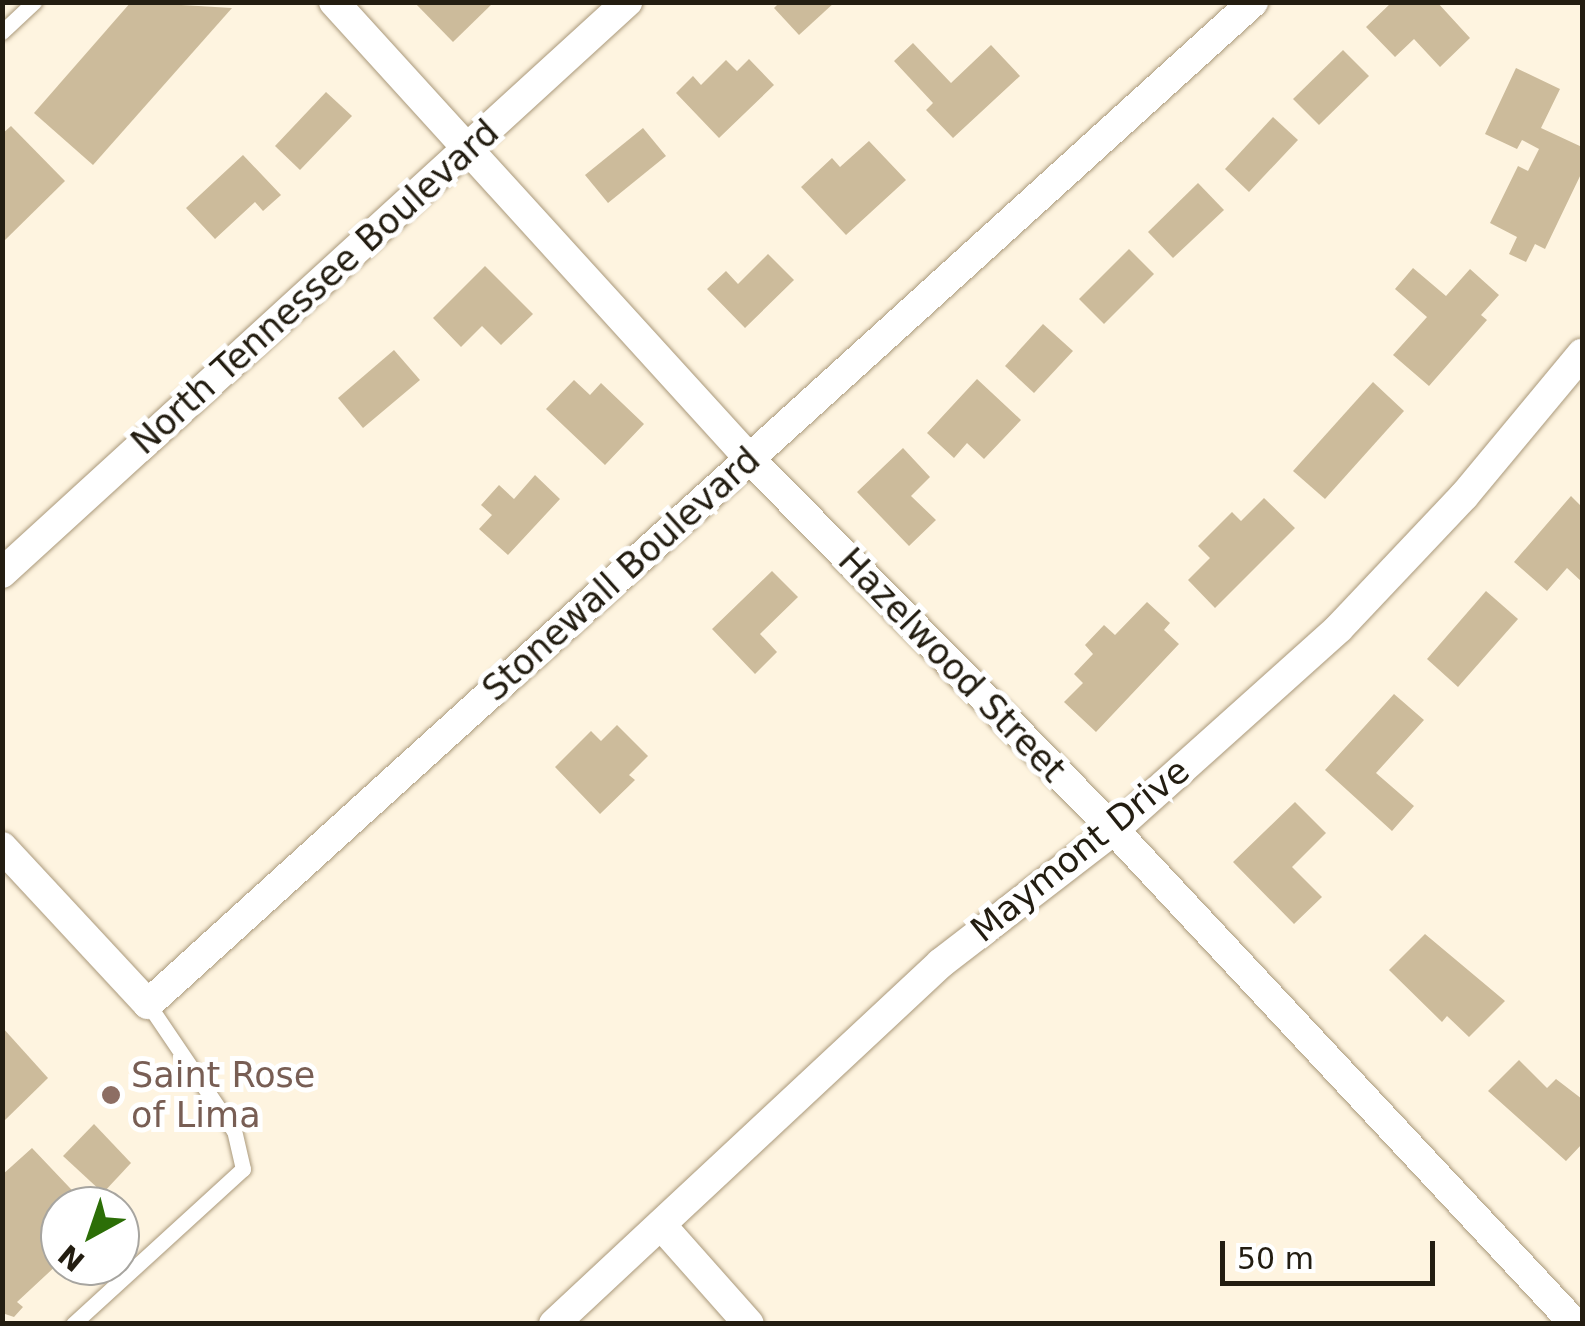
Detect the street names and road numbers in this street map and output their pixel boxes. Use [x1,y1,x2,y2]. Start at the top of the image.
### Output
street label: North Tennessee Boulevard [123,111,507,463]
street label: Stonewall Boulevard [474,438,768,710]
street label: Hazelwood Street [830,539,1074,791]
street label: Maymont Drive [963,749,1197,951]

